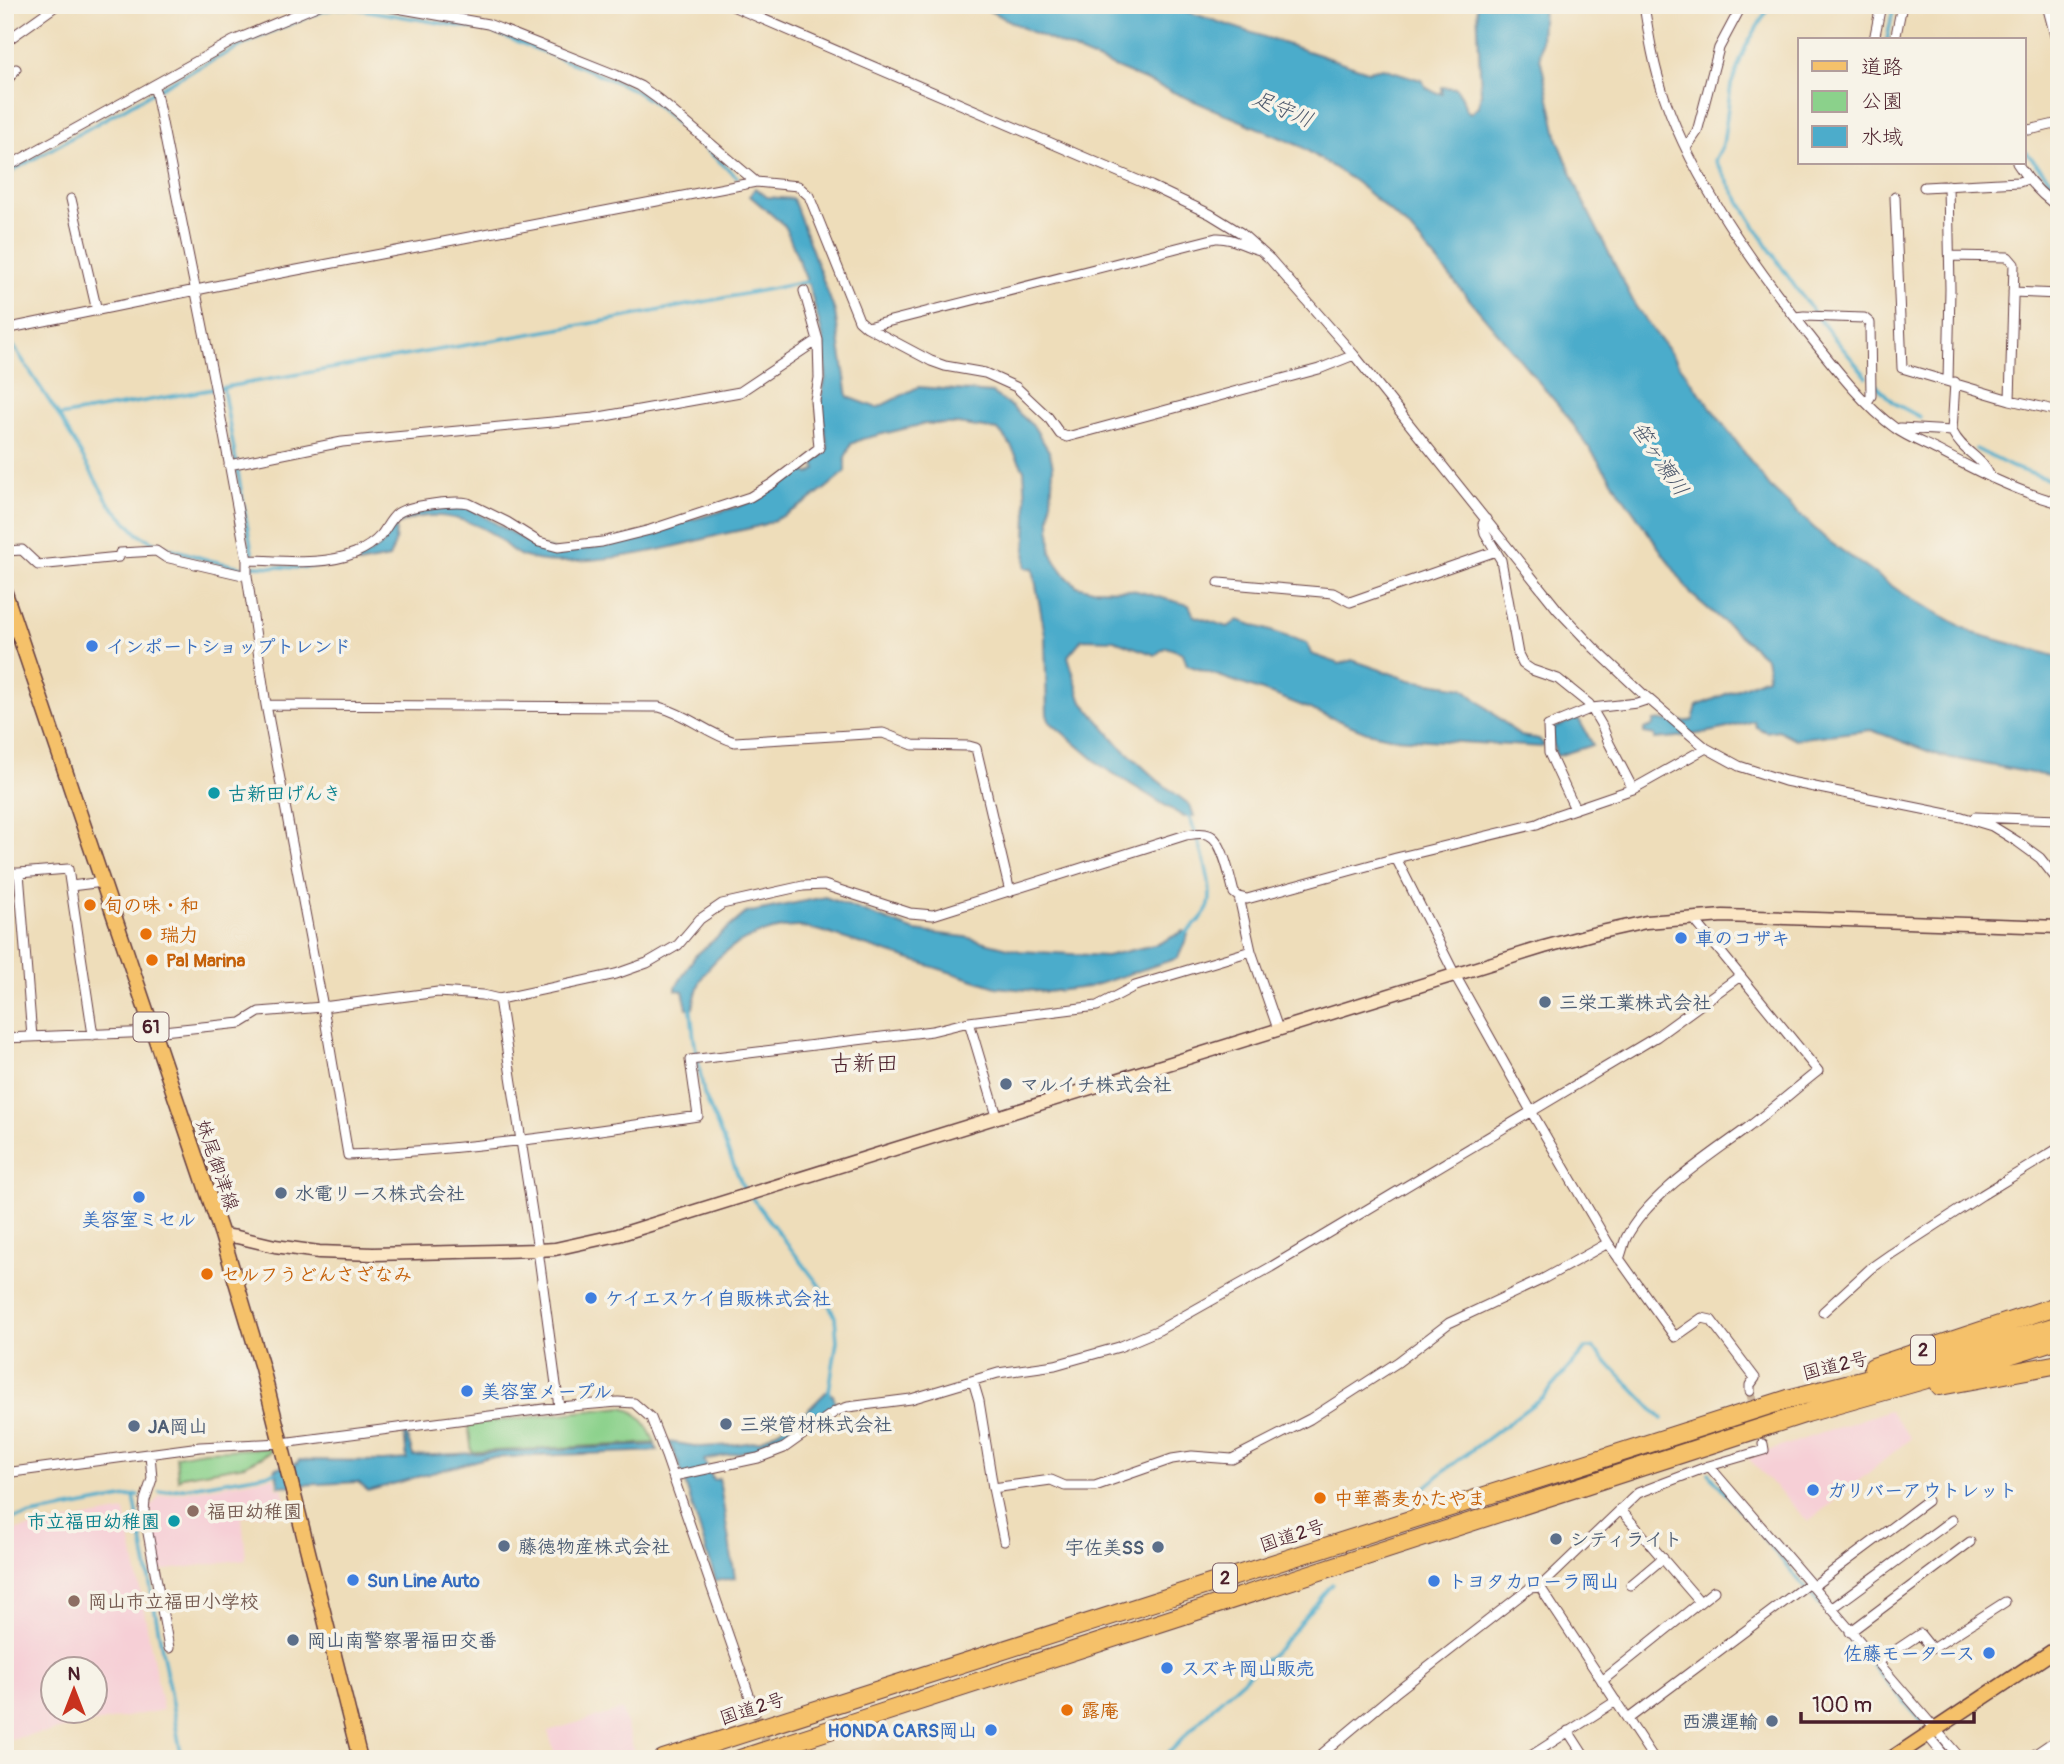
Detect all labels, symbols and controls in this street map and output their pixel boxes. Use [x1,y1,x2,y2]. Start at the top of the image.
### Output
legend [1798,38,2025,164]
text: 道路 [1861,54,1903,81]
water label: 足守川 [1249,85,1317,134]
text: 公園 [1861,88,1903,115]
text: 水域 [1861,124,1903,151]
water label: 笹ヶ瀬川 [1625,417,1694,502]
place label: インポートショップトレンド [106,635,351,659]
marker: インポートショップトレンド [84,638,100,654]
place label: 古新田げんき [228,782,342,806]
marker: 古新田げんき [206,785,222,801]
place label: 旬の味・和 [104,894,199,918]
marker: 旬の味・和 [82,897,98,913]
place label: 瑞力 [160,923,198,947]
marker: 瑞力 [138,926,154,942]
place label: 車のコザキ [1695,927,1790,951]
marker: 車のコザキ [1673,930,1689,946]
place label: Pal Marina [166,949,245,973]
marker: Pal Marina [144,952,160,968]
place label: 三栄工業株式会社 [1559,991,1711,1015]
marker: 三栄工業株式会社 [1537,994,1553,1010]
road number: 61 [134,1012,168,1042]
district label: 古新田 [830,1049,899,1078]
place label: マルイチ株式会社 [1020,1073,1172,1097]
marker: マルイチ株式会社 [998,1076,1014,1092]
street label: 妹尾御津線 [190,1116,244,1214]
place label: 水電リース株式会社 [295,1182,465,1206]
marker: 水電リース株式会社 [273,1185,289,1201]
marker: 美容室ミセル [131,1189,147,1205]
place label: 美容室ミセル [82,1208,196,1232]
place label: セルフうどんさざなみ [221,1263,412,1287]
marker: セルフうどんさざなみ [199,1266,215,1282]
place label: ケイエスケイ自販株式会社 [605,1287,831,1311]
marker: ケイエスケイ自販株式会社 [583,1290,599,1306]
road number: 2 [1911,1336,1935,1364]
street label: 国道2号 [1800,1346,1871,1386]
place label: 美容室メープル [481,1380,612,1404]
marker: 美容室メープル [459,1383,475,1399]
place label: 三栄管材株式会社 [740,1413,892,1437]
place label: JA岡山 [148,1415,207,1439]
marker: 三栄管材株式会社 [718,1416,734,1432]
marker: JA岡山 [126,1418,142,1434]
place label: ガリバーアウトレット [1827,1479,2017,1503]
marker: ガリバーアウトレット [1805,1482,1821,1498]
place label: 中華蕎麦かたやま [1334,1487,1486,1511]
marker: 中華蕎麦かたやま [1312,1490,1328,1506]
place label: 福田幼稚園 [207,1500,302,1524]
marker: 福田幼稚園 [185,1503,201,1519]
place label: 市立福田幼稚園 [27,1510,160,1534]
marker: 市立福田幼稚園 [166,1513,182,1529]
street label: 国道2号 [1256,1514,1328,1558]
place label: シティライト [1570,1528,1682,1552]
marker: シティライト [1548,1531,1564,1547]
place label: 藤徳物産株式会社 [518,1535,670,1559]
place label: 宇佐美SS [1065,1536,1144,1560]
marker: 藤徳物産株式会社 [496,1538,512,1554]
marker: 宇佐美SS [1150,1539,1166,1555]
road number: 2 [1213,1563,1237,1592]
place label: Sun Line Auto [367,1569,480,1593]
place label: トヨタカローラ岡山 [1448,1570,1619,1594]
marker: Sun Line Auto [345,1572,361,1588]
marker: トヨタカローラ岡山 [1426,1573,1442,1589]
place label: 岡山市立福田小学校 [88,1590,259,1614]
marker: 岡山市立福田小学校 [66,1593,82,1609]
place label: 岡山南警察署福田交番 [307,1629,497,1653]
marker: 岡山南警察署福田交番 [285,1632,301,1648]
place label: 佐藤モータース [1843,1642,1975,1666]
marker: 佐藤モータース [1981,1645,1997,1661]
north arrow [38,1656,108,1726]
place label: スズキ岡山販売 [1181,1657,1315,1681]
marker: スズキ岡山販売 [1159,1660,1175,1676]
text: N [68,1662,81,1686]
scale bar [1801,1680,1975,1724]
street label: 国道2号 [716,1687,788,1731]
text: 100 m [1812,1692,1872,1719]
place label: 露庵 [1081,1699,1119,1723]
marker: 露庵 [1059,1702,1075,1718]
place label: 西濃運輸 [1682,1710,1758,1734]
marker: 西濃運輸 [1764,1713,1780,1729]
place label: HONDA CARS岡山 [828,1719,977,1743]
marker: HONDA CARS岡山 [983,1722,999,1738]

